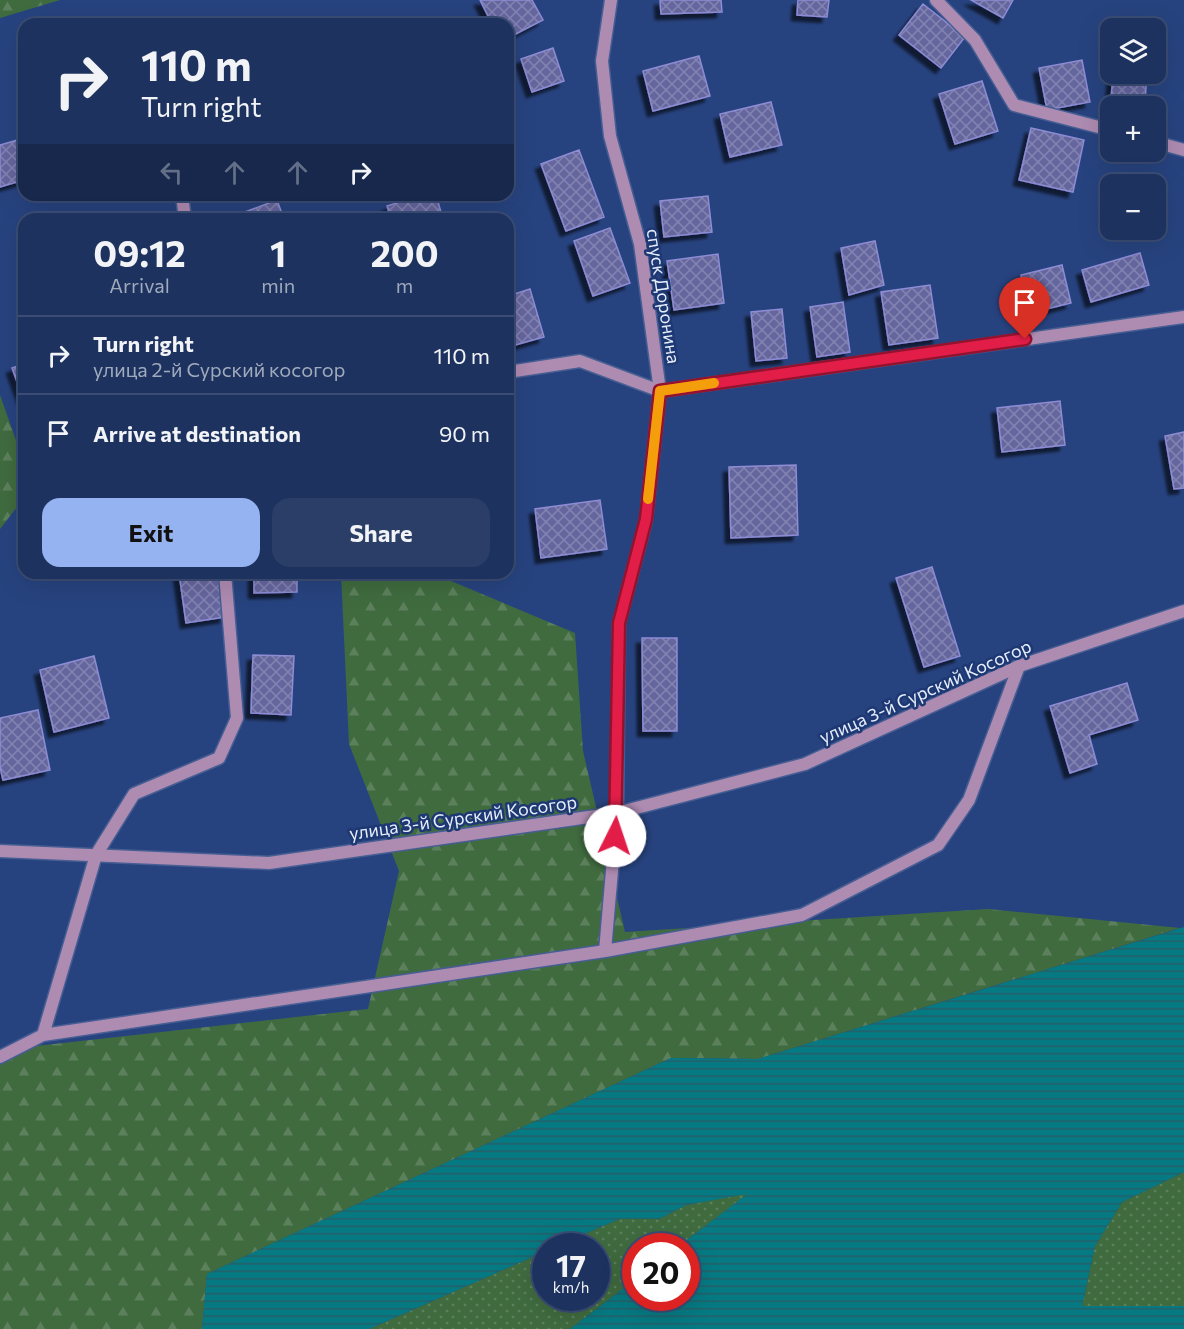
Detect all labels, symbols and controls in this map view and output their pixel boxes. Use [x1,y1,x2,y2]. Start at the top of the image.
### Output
map controls [1100,18,1166,240]
button: layers [1100,18,1166,84]
text: 110 m [141,38,252,90]
icon: right [42,42,120,120]
text: Turn right [141,90,261,123]
button: + [1100,96,1166,162]
icon: left [155,156,188,189]
icon: ahead [218,156,251,189]
icon: ahead [281,156,314,189]
icon: right [344,156,377,189]
button: − [1100,174,1166,240]
street label: спуск Доронина [642,227,686,365]
text: 09:12 [93,230,186,274]
text: 1 [270,230,286,274]
text: 200 [371,230,439,274]
text: Arrival [109,273,170,297]
text: min [261,273,295,297]
text: m [396,273,413,297]
pin [999,277,1050,339]
icon: arrive [1008,286,1041,319]
text: Turn right [93,330,194,357]
icon: right [42,339,75,372]
text: 110 m [433,342,490,369]
text: улица 2-й Сурский косогор [93,357,345,381]
icon: arrive [42,417,75,450]
text: Arrive at destination [93,420,301,447]
text: 90 m [439,420,490,447]
button: Exit [42,498,260,567]
button: Share [272,498,490,567]
street label: улица 3-й Сурский Косогор [816,634,1034,748]
street label: улица 3-й Сурский Косогор [348,790,578,844]
position arrow [583,804,647,868]
speed limit sign: 20 [622,1233,700,1311]
text: 17 [556,1246,586,1283]
text: km/h [553,1278,589,1296]

